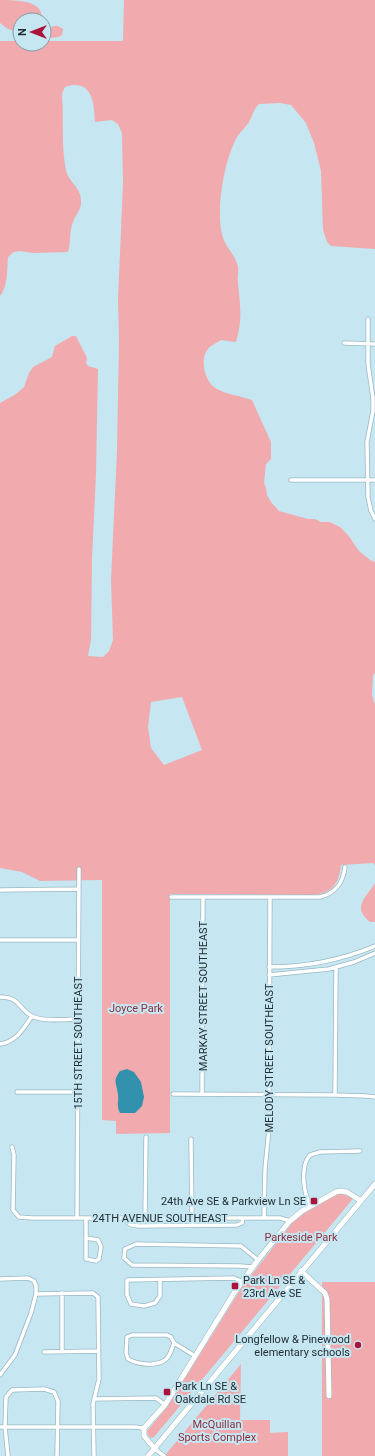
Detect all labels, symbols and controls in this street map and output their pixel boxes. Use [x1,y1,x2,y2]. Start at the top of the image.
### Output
north arrow [12,12,52,52]
text: N [16,28,29,36]
street label: MARKAY STREET SOUTHEAST [197,920,210,1071]
street label: 15TH STREET SOUTHEAST [72,976,85,1110]
street label: MELODY STREET SOUTHEAST [263,983,276,1133]
park label: Joyce Park [109,1002,163,1015]
place label: 24th Ave SE & Parkview Ln SE [161,1195,306,1208]
marker: 24th Ave SE & Parkview Ln SE [309,1196,319,1206]
street label: 24TH AVENUE SOUTHEAST [92,1212,228,1225]
park label: Parkeside Park [264,1231,338,1244]
place label: Park Ln SE & 23rd Ave SE [243,1274,305,1300]
marker: Park Ln SE & 23rd Ave SE [230,1281,240,1291]
place label: Longfellow & Pinewood elementary schools [235,1333,350,1359]
marker: Longfellow & Pinewood elementary schools [353,1340,363,1350]
place label: Park Ln SE & Oakdale Rd SE [175,1380,246,1406]
marker: Park Ln SE & Oakdale Rd SE [162,1387,172,1397]
park label: McQuillan Sports Complex [178,1418,257,1444]

